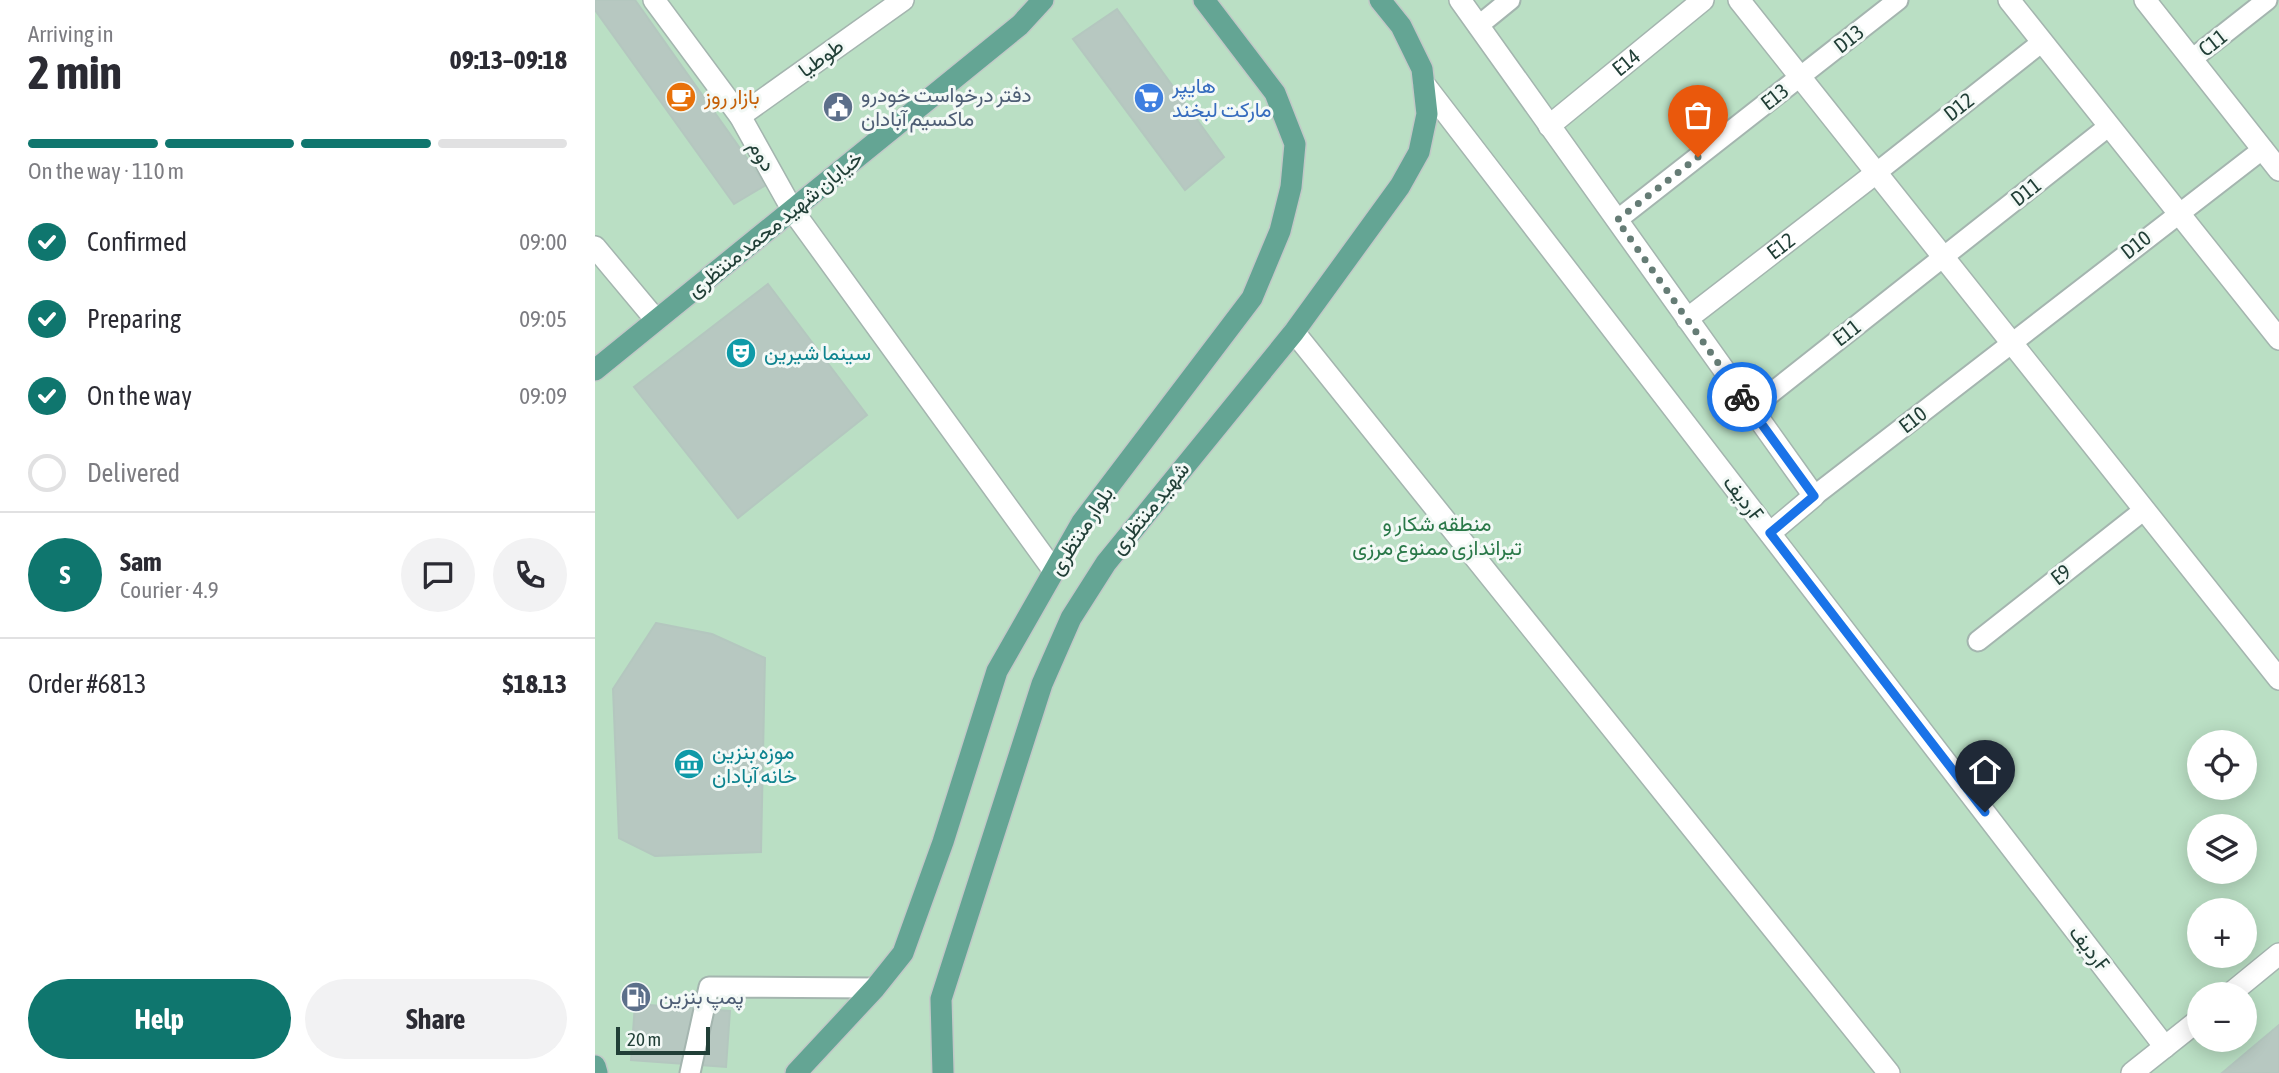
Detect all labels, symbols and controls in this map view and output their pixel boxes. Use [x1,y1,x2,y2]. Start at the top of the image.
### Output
street label: D13 [1829,19,1868,57]
text: Arriving in [28,21,114,47]
street label: C11 [2193,24,2231,61]
street label: طوطیا [793,33,849,83]
street label: E14 [1607,43,1645,80]
text: 09:13–09:18 [450,45,567,75]
text: 2 min [28,46,122,99]
place label: هایپر مارکت لبخند [1171,73,1272,123]
street label: E13 [1756,78,1793,114]
cafe icon: بازار روز [664,80,698,114]
supermarket icon: هایپر مارکت لبخند [1132,81,1166,115]
place label: دفتر درخواست خودرو ماکسیم آبادان [861,82,1032,133]
place label: بازار روز [703,84,760,110]
pin [1668,85,1728,157]
street label: D12 [1939,87,1978,125]
public building icon: دفتر درخواست خودرو ماکسیم آبادان [821,90,855,124]
icon: bag [1679,96,1717,134]
street label: دوم [742,136,781,177]
street label: خیابان شهید محمد منتظری [682,145,868,303]
text: On the way · 110 m [28,158,184,184]
street label: D11 [2006,172,2045,210]
icon: check [28,223,66,261]
street label: D10 [2116,225,2155,263]
text: Confirmed [87,227,187,257]
street label: E12 [1762,227,1799,264]
text: 09:00 [519,229,567,255]
icon: check [28,300,66,338]
text: Preparing [87,304,181,334]
text: 09:05 [519,306,567,332]
street label: E11 [1828,314,1865,350]
theatre icon: سینما شیرین [724,336,758,370]
place label: سینما شیرین [764,340,871,366]
courier [1707,362,1777,432]
icon: check [28,377,66,415]
icon: bike [1723,378,1761,416]
text: On the way [87,381,192,411]
text: 09:09 [519,383,567,409]
street label: E10 [1894,401,1931,437]
street label: شهید منتظری [1105,456,1195,560]
text: Delivered [87,458,180,488]
street label: ردیفF [1717,470,1769,526]
street label: بلوار منتظری [1043,482,1119,580]
park label: منطقه شکار و تیراندازی ممنوع مرزی [1352,511,1522,562]
button: chat [401,538,475,612]
button: phone [493,538,567,612]
text: Sam [120,547,162,577]
street label: E9 [2046,559,2075,589]
text: S [60,560,70,590]
text: Courier · 4.9 [120,577,219,603]
text: Order #6813 [28,669,147,699]
text: $18.13 [503,669,567,699]
map controls [2187,730,2257,1052]
button: locate [2187,730,2257,800]
place label: موزه بنزین خانه آبادان [712,739,797,788]
pin [1955,740,2015,812]
museum icon: موزه بنزین خانه آبادان [672,747,706,781]
icon: home [1966,751,2004,789]
button: layers [2187,814,2257,884]
button: + [2187,898,2257,968]
street label: ردیفF [2063,920,2115,976]
button: Help [28,979,291,1059]
button: Share [305,979,567,1059]
fuel station icon: پمپ بنزین [619,980,653,1014]
button: − [2187,982,2257,1052]
place label: پمپ بنزین [659,984,744,1011]
scale bar [616,1024,711,1056]
text: 20 m [627,1028,661,1050]

